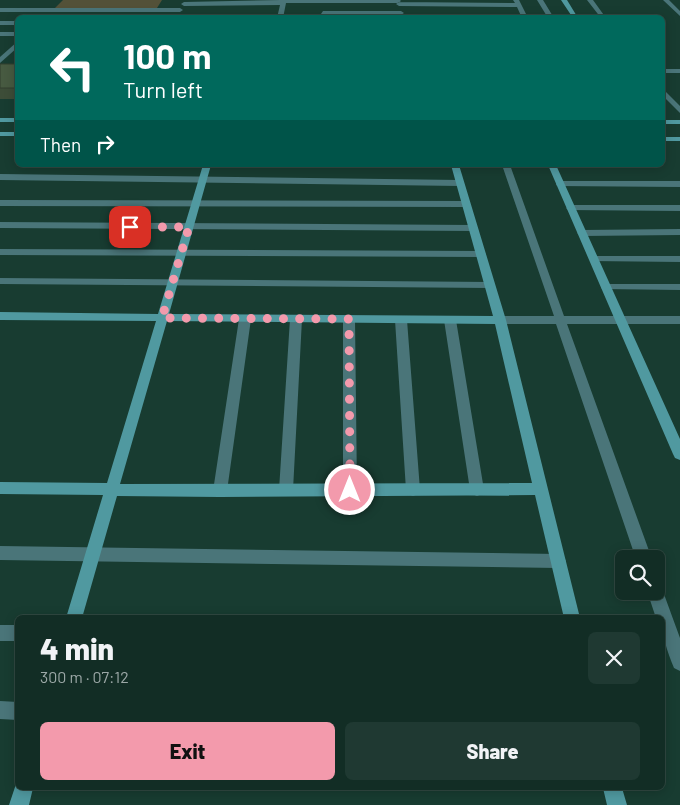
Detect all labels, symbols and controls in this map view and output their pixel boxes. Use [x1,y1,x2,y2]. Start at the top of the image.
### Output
text: 100 m [123,34,212,76]
icon: left [40,35,105,100]
text: Turn left [123,76,203,102]
icon: right [91,130,119,158]
text: Then [40,133,81,156]
pin [109,206,151,248]
icon: arrive [116,213,144,241]
position arrow [323,463,375,515]
map controls [615,550,665,600]
button: search [615,550,665,600]
text: 4 min [40,630,114,666]
button: close [588,632,640,684]
text: 300 m · 07:12 [40,667,129,686]
button: Exit [40,722,335,780]
button: Share [345,722,640,780]

